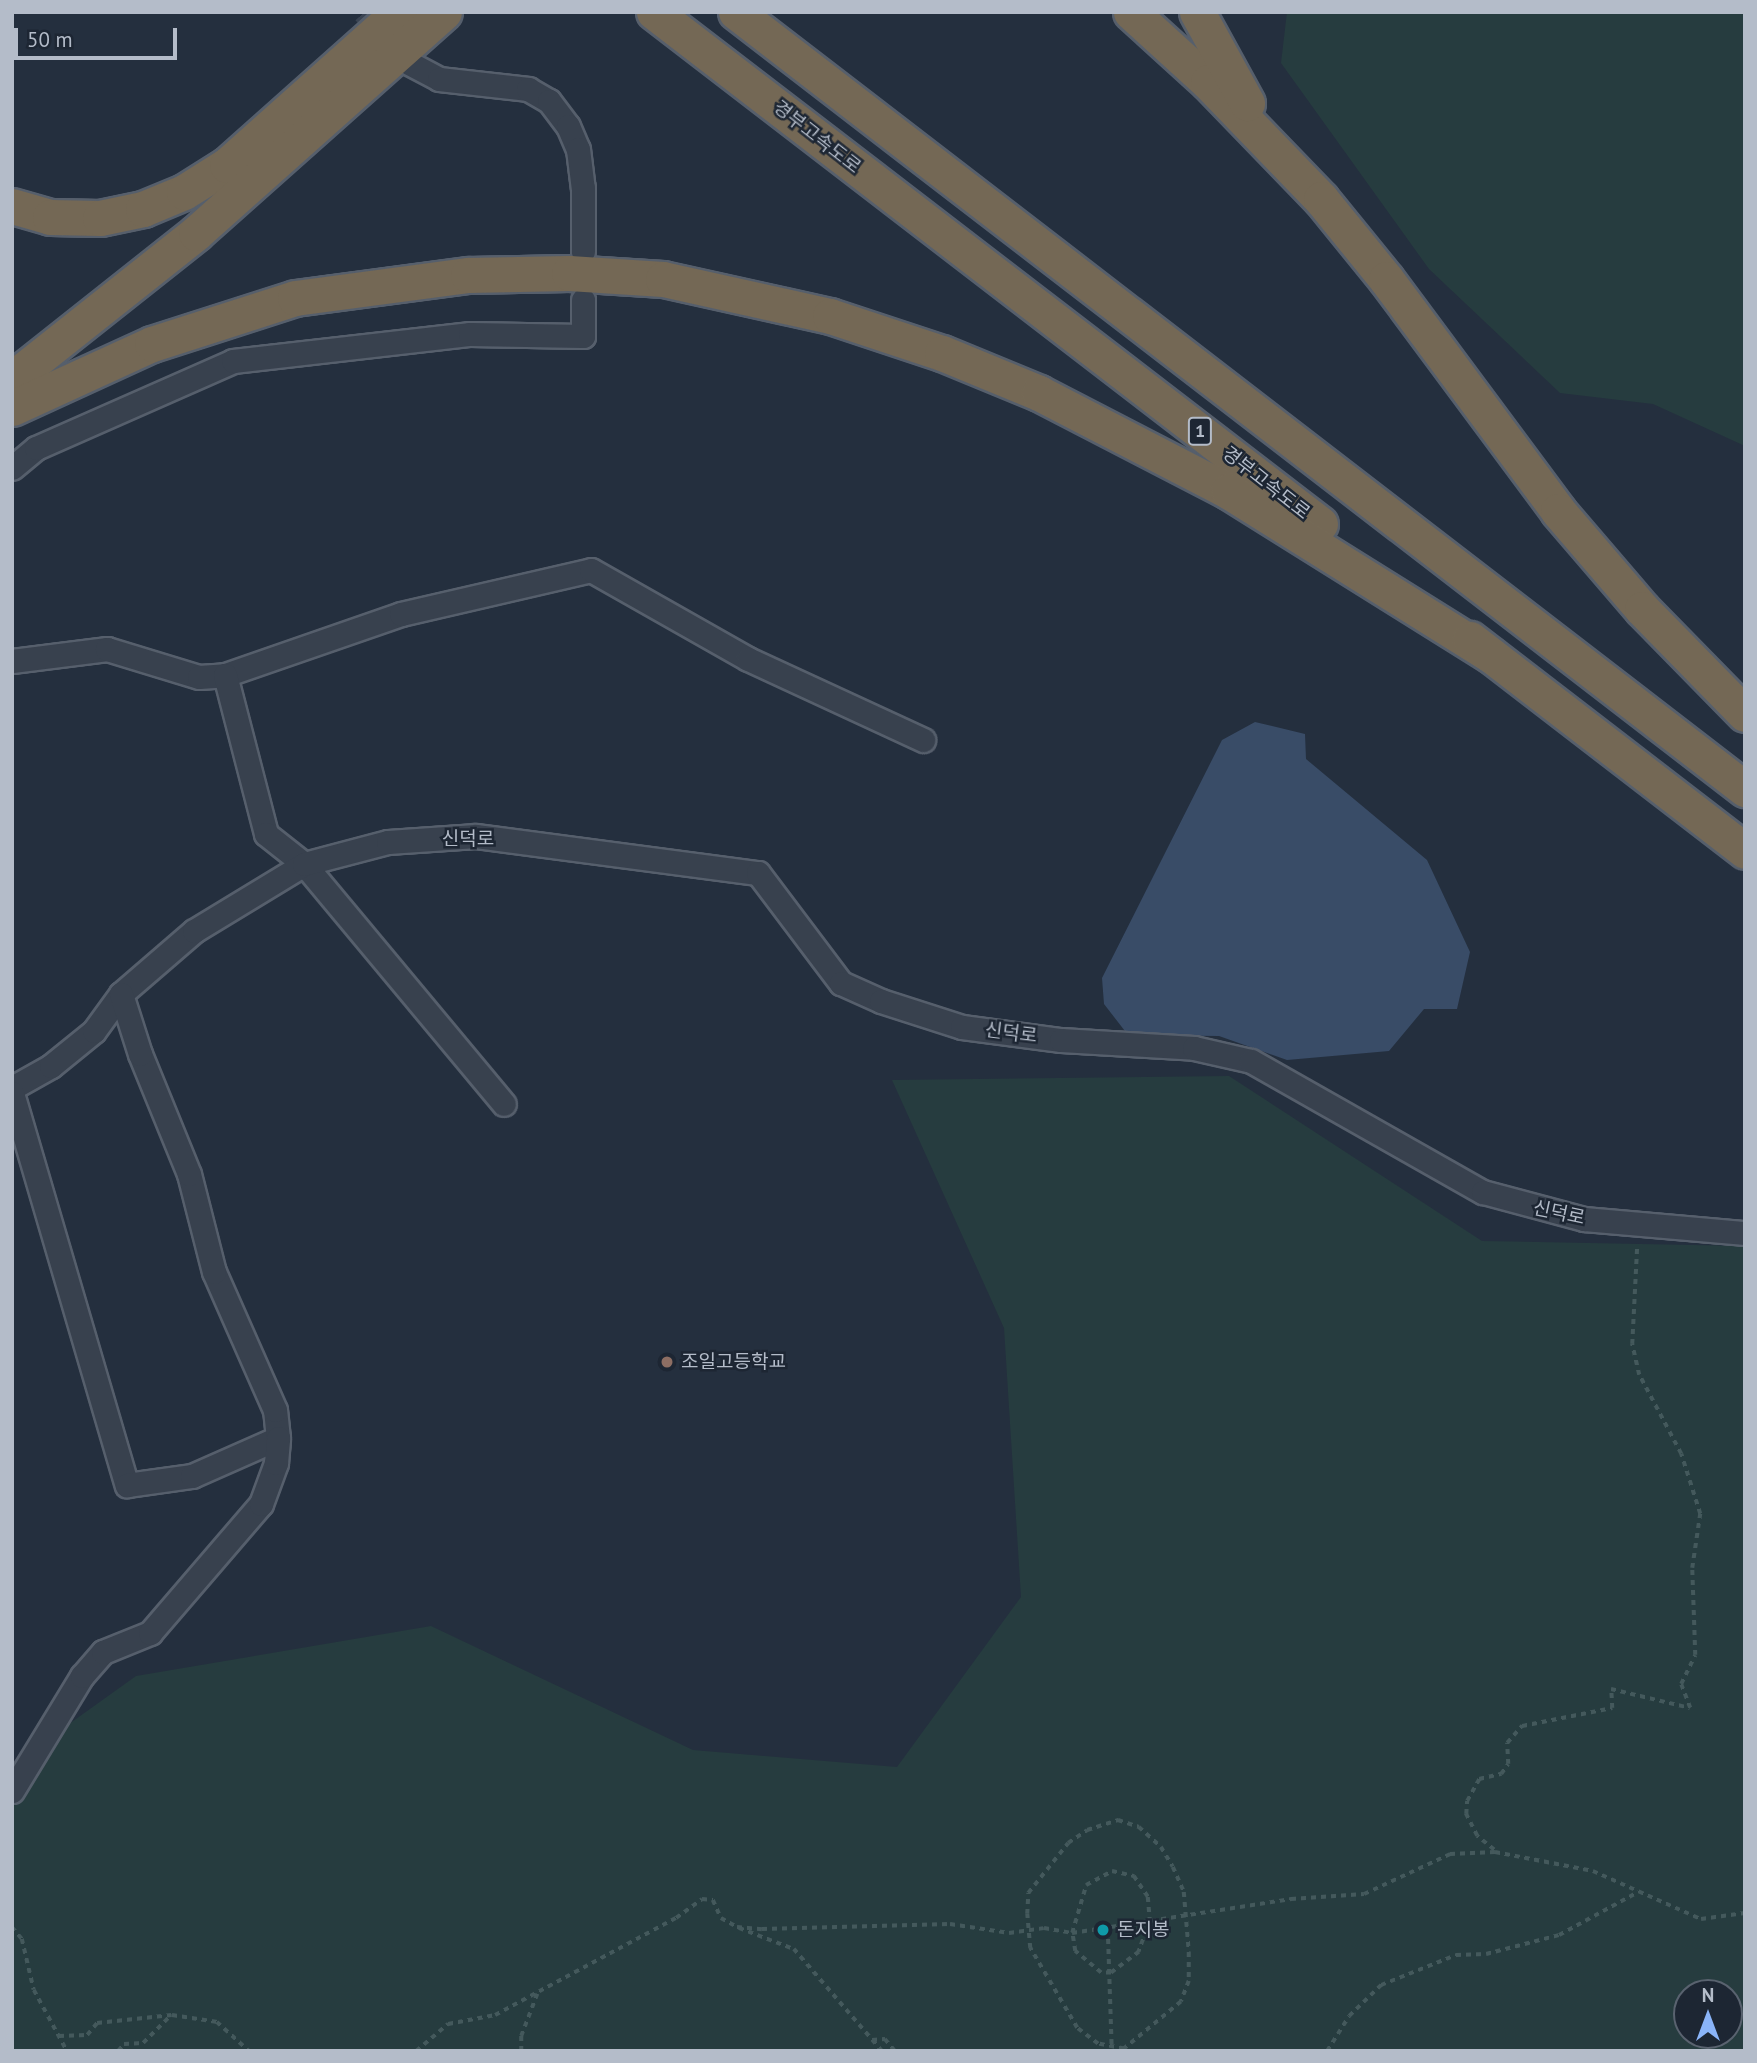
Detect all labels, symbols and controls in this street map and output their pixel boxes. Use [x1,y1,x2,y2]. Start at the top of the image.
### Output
scale bar [18,14,180,58]
text: 50 m [27,26,73,53]
street label: 경부고속도로 [769,96,865,178]
road number: 1 [1188,416,1212,446]
street label: 경부고속도로 [1218,442,1314,524]
street label: 신덕로 [442,828,494,850]
street label: 신덕로 [984,1018,1038,1048]
street label: 신덕로 [1531,1196,1587,1230]
place label: 조일고등학교 [681,1351,786,1373]
marker: 조일고등학교 [659,1354,675,1370]
place label: 돈지봉 [1117,1919,1169,1941]
marker: 돈지봉 [1095,1922,1111,1938]
north arrow [1673,1979,1743,2049]
text: N [1702,1983,1714,2007]

